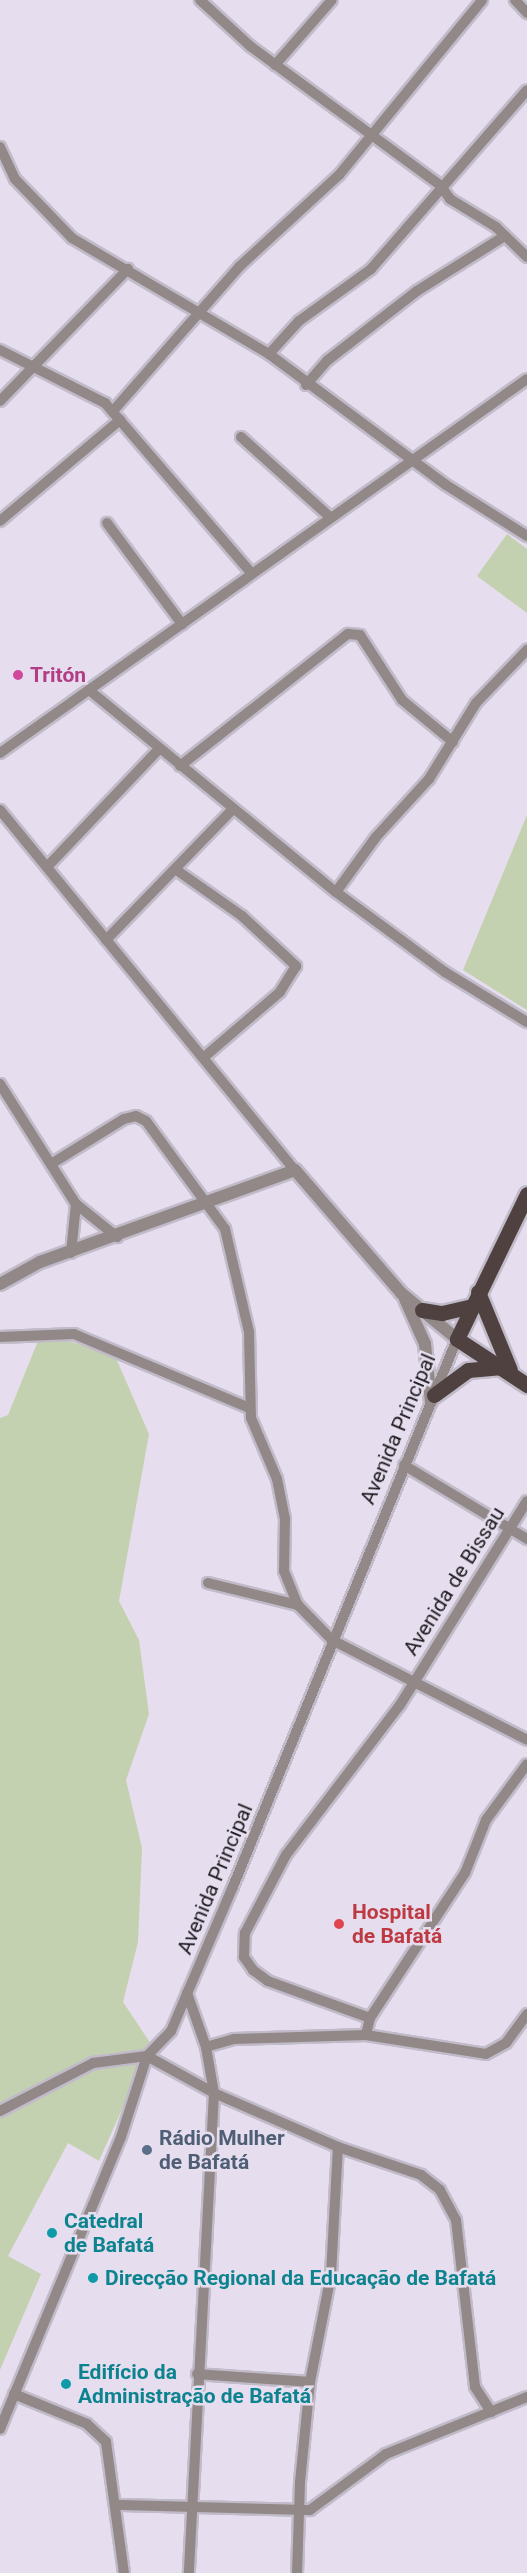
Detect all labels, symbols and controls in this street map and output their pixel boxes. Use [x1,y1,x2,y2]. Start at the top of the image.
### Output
place label: Tritón [30,662,86,688]
marker: Tritón [11,668,25,682]
street label: Avenida Principal [355,1350,441,1508]
street label: Avenida de Bissau [398,1502,510,1660]
street label: Avenida Principal [172,1800,258,1958]
place label: Hospital de Bafatá [352,1899,442,1949]
marker: Hospital de Bafatá [330,1915,348,1933]
place label: Rádio Mulher de Bafatá [159,2125,285,2175]
marker: Rádio Mulher de Bafatá [140,2143,154,2157]
place label: Catedral de Bafatá [64,2208,154,2258]
marker: Catedral de Bafatá [45,2226,59,2240]
place label: Direcção Regional da Educação de Bafatá [105,2265,496,2291]
marker: Direcção Regional da Educação de Bafatá [86,2271,100,2285]
place label: Edifício da Administração de Bafatá [78,2359,311,2409]
marker: Edifício da Administração de Bafatá [59,2377,73,2391]

